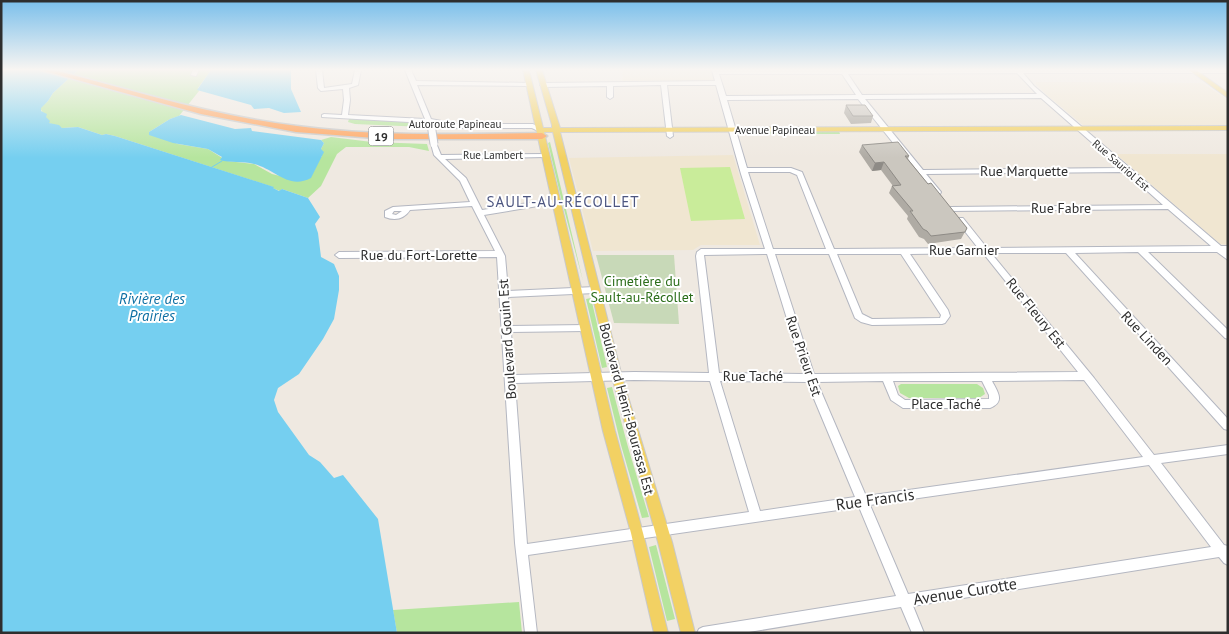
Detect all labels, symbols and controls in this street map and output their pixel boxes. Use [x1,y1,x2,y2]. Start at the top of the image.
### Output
street label: Autoroute Papineau [409,117,501,131]
street label: Avenue Papineau [735,123,815,137]
road number: 19 [368,126,394,146]
street label: Rue Sauriol Est [1090,136,1153,194]
street label: Rue Lambert [463,148,523,162]
street label: Rue Marquette [980,162,1068,180]
district label: SAULT-AU-RÉCOLLET [486,192,640,211]
street label: Rue Fabre [1031,199,1091,217]
street label: Rue Garnier [929,241,999,259]
street label: Rue du Fort-Lorette [361,246,477,264]
park label: Cimetière du Sault-au-Récollet [590,272,694,306]
street label: Rue Fleury Est [1002,274,1070,352]
street label: Boulevard Gouin Est [494,278,520,400]
water label: Rivière des Prairies [119,289,185,325]
street label: Rue Linden [1117,307,1177,369]
street label: Rue Prieur Est [782,313,826,399]
street label: Boulevard Henri-Bourassa Est [595,321,659,497]
street label: Rue Taché [723,367,783,385]
street label: Place Taché [911,395,981,413]
street label: Rue Francis [834,484,916,514]
street label: Avenue Curotte [912,573,1018,609]

